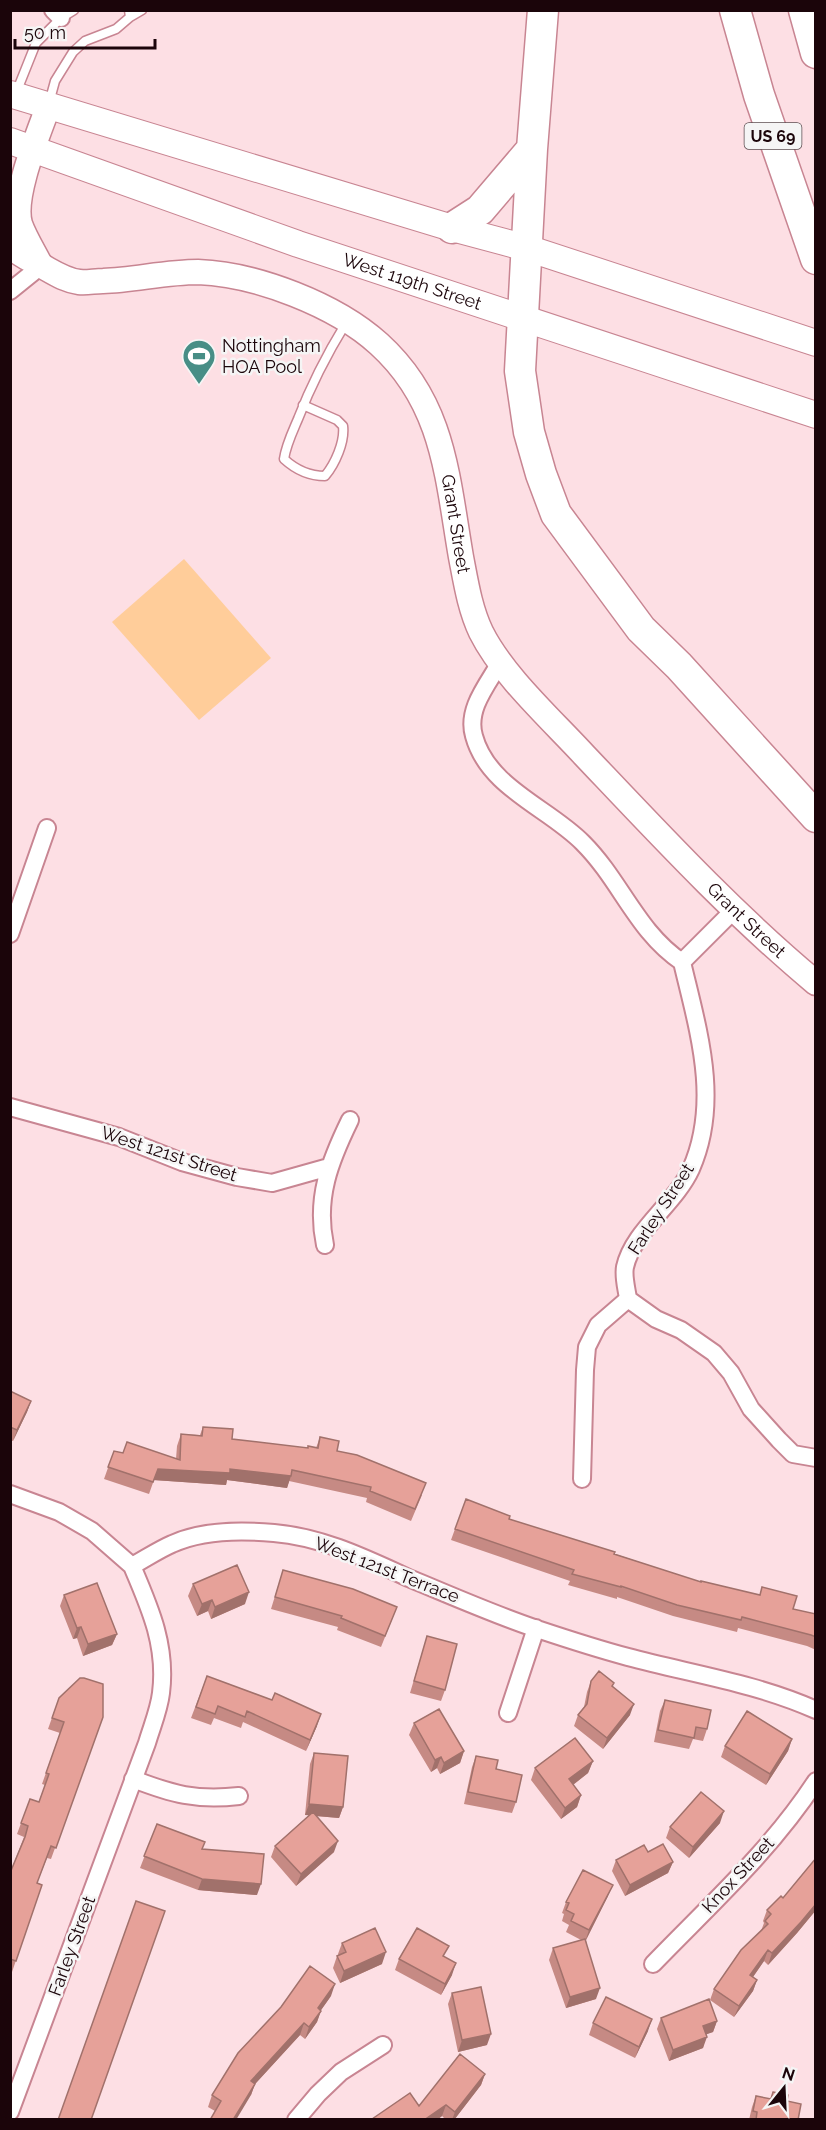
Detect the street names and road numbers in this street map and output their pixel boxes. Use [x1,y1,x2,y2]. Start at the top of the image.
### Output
road number: US 69 [744,123,802,149]
street label: West 119th Street [340,249,484,314]
street label: Grant Street [437,473,475,575]
street label: Grant Street [703,878,790,962]
street label: West 121st Street [99,1122,240,1185]
street label: Farley Street [623,1159,698,1258]
street label: West 121st Terrace [312,1532,463,1607]
street label: Knox Street [697,1832,778,1917]
street label: Farley Street [44,1893,99,1999]

